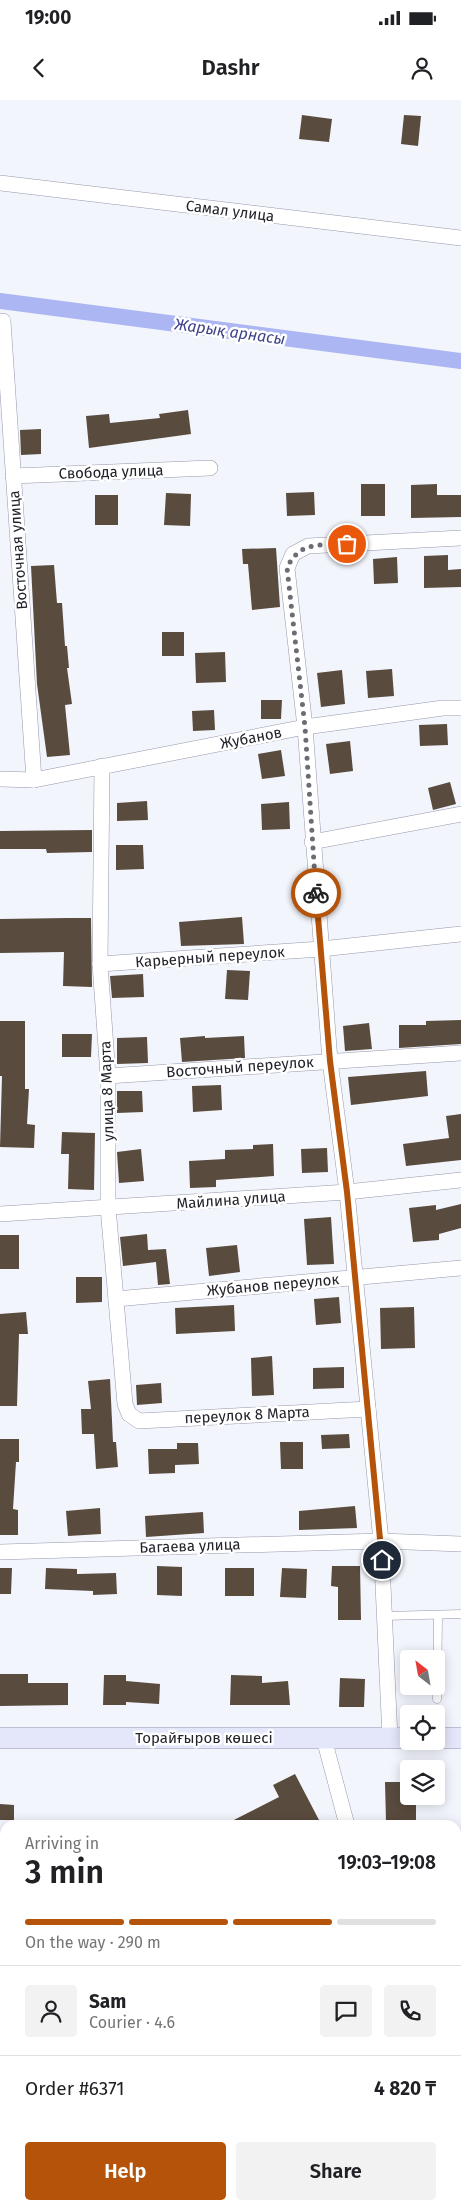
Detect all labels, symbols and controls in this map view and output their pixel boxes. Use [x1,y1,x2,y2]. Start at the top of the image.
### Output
text: 19:00 [25,6,71,29]
icon: back [25,54,53,82]
text: Dashr [202,54,259,81]
icon: person [408,54,436,82]
street label: Самал улица [185,197,275,225]
water label: Жарық арнасы [172,314,286,349]
street label: Свобода улица [58,461,164,483]
street label: Восточная улица [5,490,31,610]
pin [326,523,368,565]
icon: bag [333,530,361,558]
street label: Жубанов [219,723,283,753]
courier [291,868,341,918]
icon: bike [302,879,330,907]
street label: Карьерный переулок [135,943,286,971]
street label: улица 8 Марта [96,1040,118,1142]
street label: Восточный переулок [166,1053,315,1081]
street label: Майлина улица [176,1187,286,1213]
street label: Жубанов переулок [206,1270,340,1300]
street label: переулок 8 Марта [184,1403,310,1427]
street label: Багаева улица [139,1535,241,1557]
pin [361,1539,403,1581]
icon: home [368,1546,396,1574]
north arrow [400,1650,445,1695]
map controls [400,1650,445,1805]
button: locate [400,1705,445,1750]
street label: Торайғыров көшесі [135,1729,273,1747]
button: layers [400,1760,445,1805]
text: Arriving in [25,1834,99,1853]
text: 19:03–19:08 [338,1851,436,1874]
text: 3 min [25,1853,104,1891]
text: On the way · 290 m [25,1933,161,1952]
button: person [25,1985,77,2037]
button: chat [320,1985,372,2037]
button: phone [384,1985,436,2037]
text: Sam [89,1990,126,2013]
text: Courier · 4.6 [89,2013,175,2032]
text: Order #6371 [25,2077,124,2100]
text: 4 820 ₸ [374,2077,436,2100]
button: Help [25,2142,226,2200]
button: Share [236,2142,436,2200]

